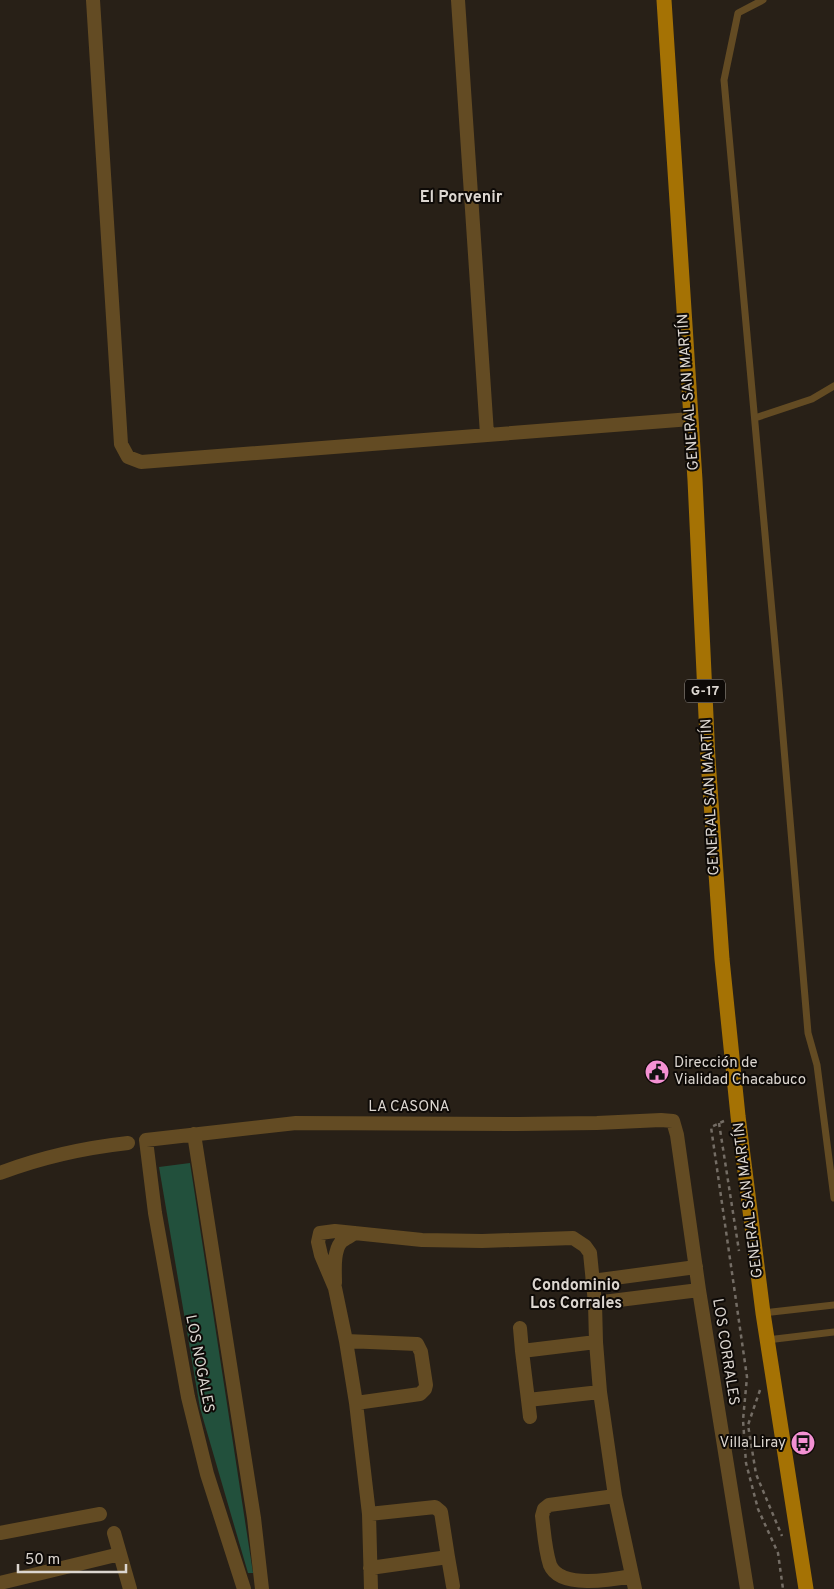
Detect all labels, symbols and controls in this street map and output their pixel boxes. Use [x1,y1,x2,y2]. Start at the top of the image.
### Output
district label: El Porvenir [420,188,503,208]
street label: GENERAL SAN MARTÍN [673,313,704,471]
road number: G-17 [685,679,725,702]
street label: GENERAL SAN MARTÍN [696,718,725,876]
place label: Dirección de Vialidad Chacabuco [674,1054,806,1090]
public building icon: Dirección de Vialidad Chacabuco [644,1059,670,1085]
street label: LA CASONA [368,1098,450,1117]
street label: GENERAL SAN MARTÍN [729,1121,768,1279]
district label: Condominio Los Corrales [530,1276,622,1314]
street label: LOS CORRALES [707,1297,743,1407]
street label: LOS NOGALES [180,1313,218,1415]
bus stop icon: Villa Liray [790,1430,816,1456]
place label: Villa Liray [720,1434,786,1453]
scale bar [18,1542,125,1574]
text: 50 m [25,1551,60,1570]

